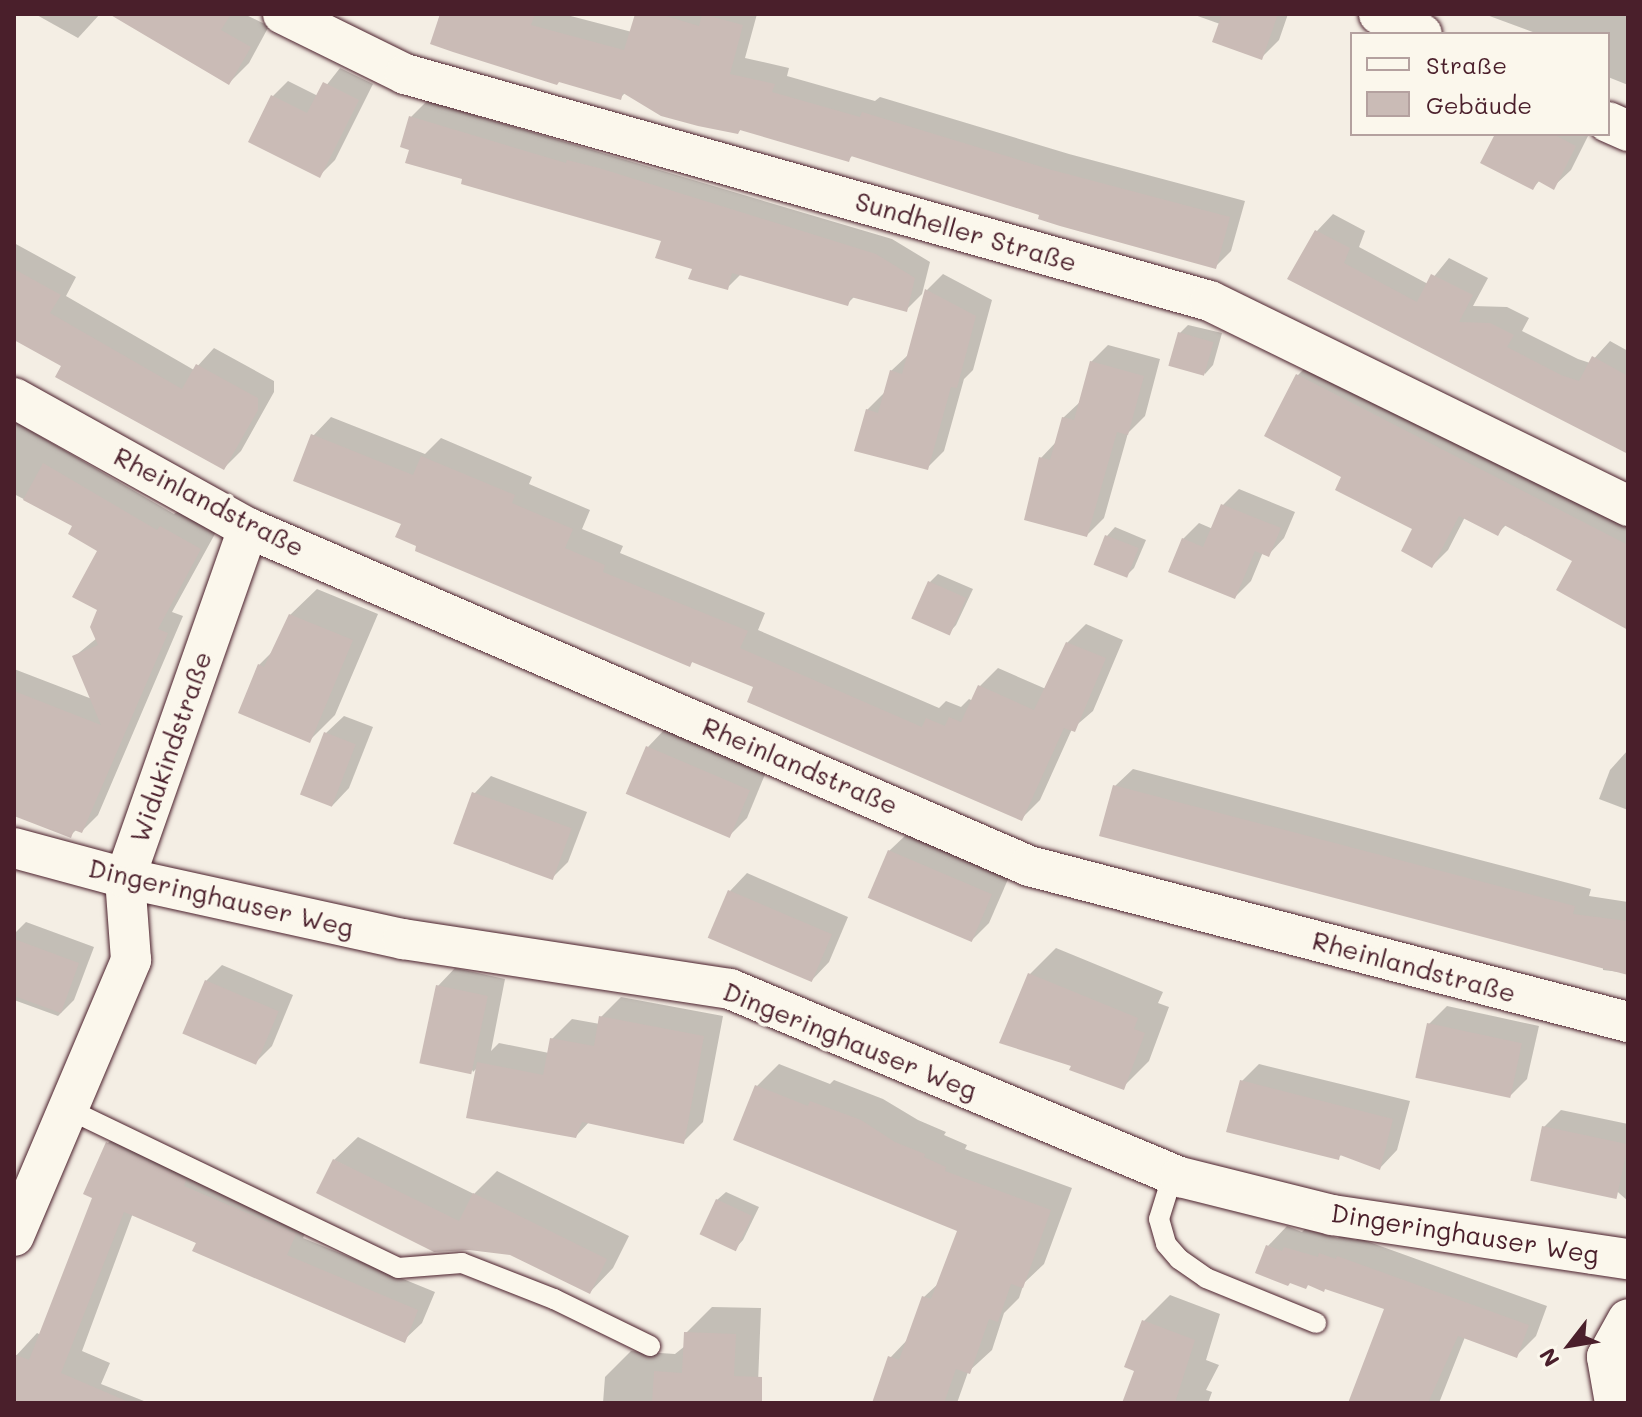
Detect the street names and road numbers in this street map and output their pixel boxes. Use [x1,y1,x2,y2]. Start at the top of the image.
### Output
street label: Sundheller Straße [852,185,1080,279]
street label: Rheinlandstraße [109,441,309,563]
street label: Widukindstraße [124,647,218,847]
street label: Rheinlandstraße [698,711,902,821]
street label: Dingeringhauser Weg [85,852,357,944]
street label: Rheinlandstraße [1309,925,1519,1009]
street label: Dingeringhauser Weg [718,976,982,1106]
street label: Dingeringhauser Weg [1329,1197,1601,1271]

